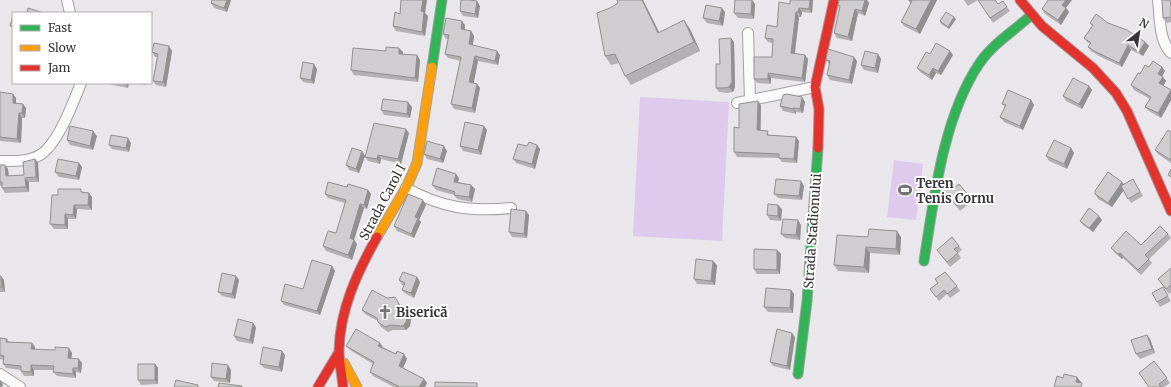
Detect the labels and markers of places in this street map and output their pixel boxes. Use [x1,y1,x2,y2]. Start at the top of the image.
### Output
place label: Teren Tenis Cornu [916,175,994,207]
sports icon: Teren Tenis Cornu [897,182,913,198]
church icon: Biserică [377,304,393,320]
place label: Biserică [396,304,447,321]

